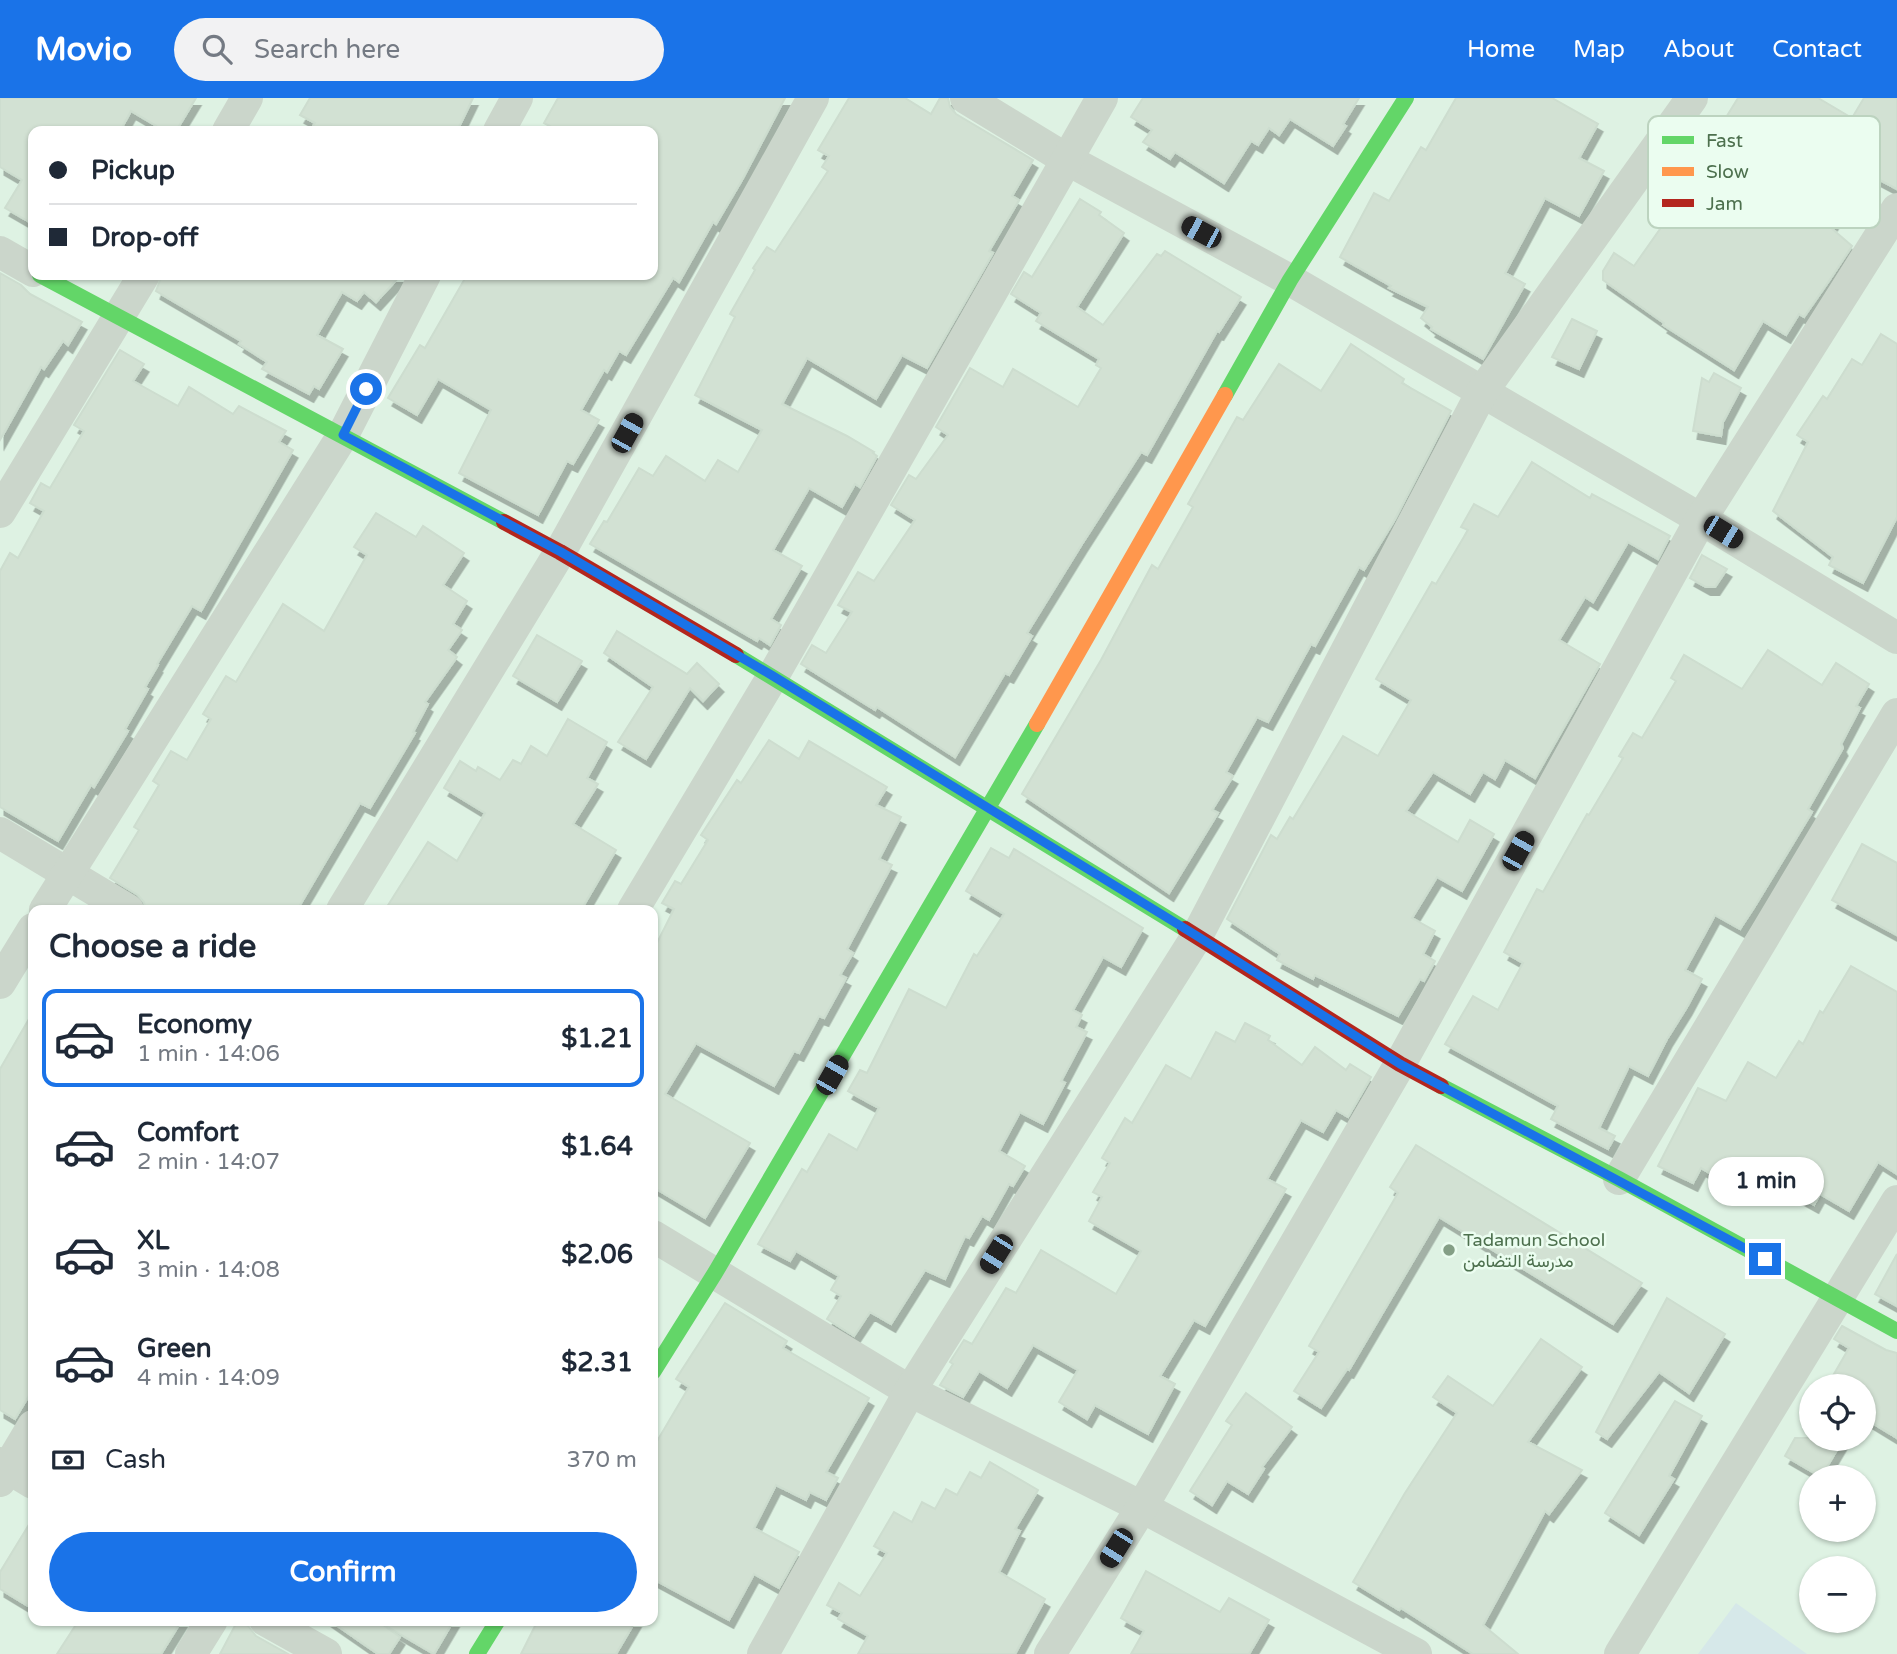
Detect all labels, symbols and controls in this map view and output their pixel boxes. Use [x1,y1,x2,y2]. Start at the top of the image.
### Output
search box [174,18,664,81]
text: Movio [35,30,132,69]
icon: search [198,30,236,68]
text: Search here [254,34,400,65]
text: Home [1467,35,1535,64]
text: Map [1573,35,1625,64]
text: About [1663,35,1734,64]
text: Contact [1772,35,1862,64]
legend [1648,116,1880,228]
text: Fast [1706,130,1743,152]
text: Pickup [91,155,175,186]
text: Slow [1706,161,1749,183]
text: Jam [1706,193,1743,215]
car [1178,213,1225,251]
text: Drop-off [91,222,198,253]
route start [350,373,382,405]
car [608,410,647,456]
car [1700,512,1747,552]
car [1499,828,1538,874]
text: Choose a ride [49,928,256,966]
icon: car [53,1007,116,1070]
text: Economy [137,1009,252,1040]
text: $1.21 [561,1023,633,1054]
text: 1 min · 14:06 [137,1040,280,1068]
car [813,1052,852,1098]
icon: car [53,1115,116,1178]
text: Comfort [137,1117,239,1148]
text: $1.64 [561,1131,633,1162]
text: 2 min · 14:07 [137,1148,280,1176]
callout: 1 min [1707,1158,1823,1206]
text: 1 min [1735,1167,1797,1195]
icon: car [53,1223,116,1286]
text: XL [137,1225,169,1256]
place label: Tadamun School مدرسة التضامن [1463,1229,1605,1272]
car [976,1231,1017,1277]
text: $2.06 [561,1239,633,1270]
marker: Tadamun School مدرسة التضامن [1441,1242,1457,1258]
route end [1749,1243,1781,1275]
text: 3 min · 14:08 [137,1256,280,1284]
icon: car [53,1331,116,1394]
text: Green [137,1333,212,1364]
text: $2.31 [561,1347,633,1378]
text: 4 min · 14:09 [137,1364,280,1392]
map controls [1799,1374,1876,1633]
button: locate [1799,1374,1876,1451]
icon: cash [49,1441,87,1479]
text: Cash [105,1444,166,1475]
text: 370 m [567,1446,637,1474]
button: + [1799,1465,1876,1542]
car [1096,1525,1137,1571]
button: Confirm [49,1532,637,1612]
button: − [1799,1556,1876,1633]

